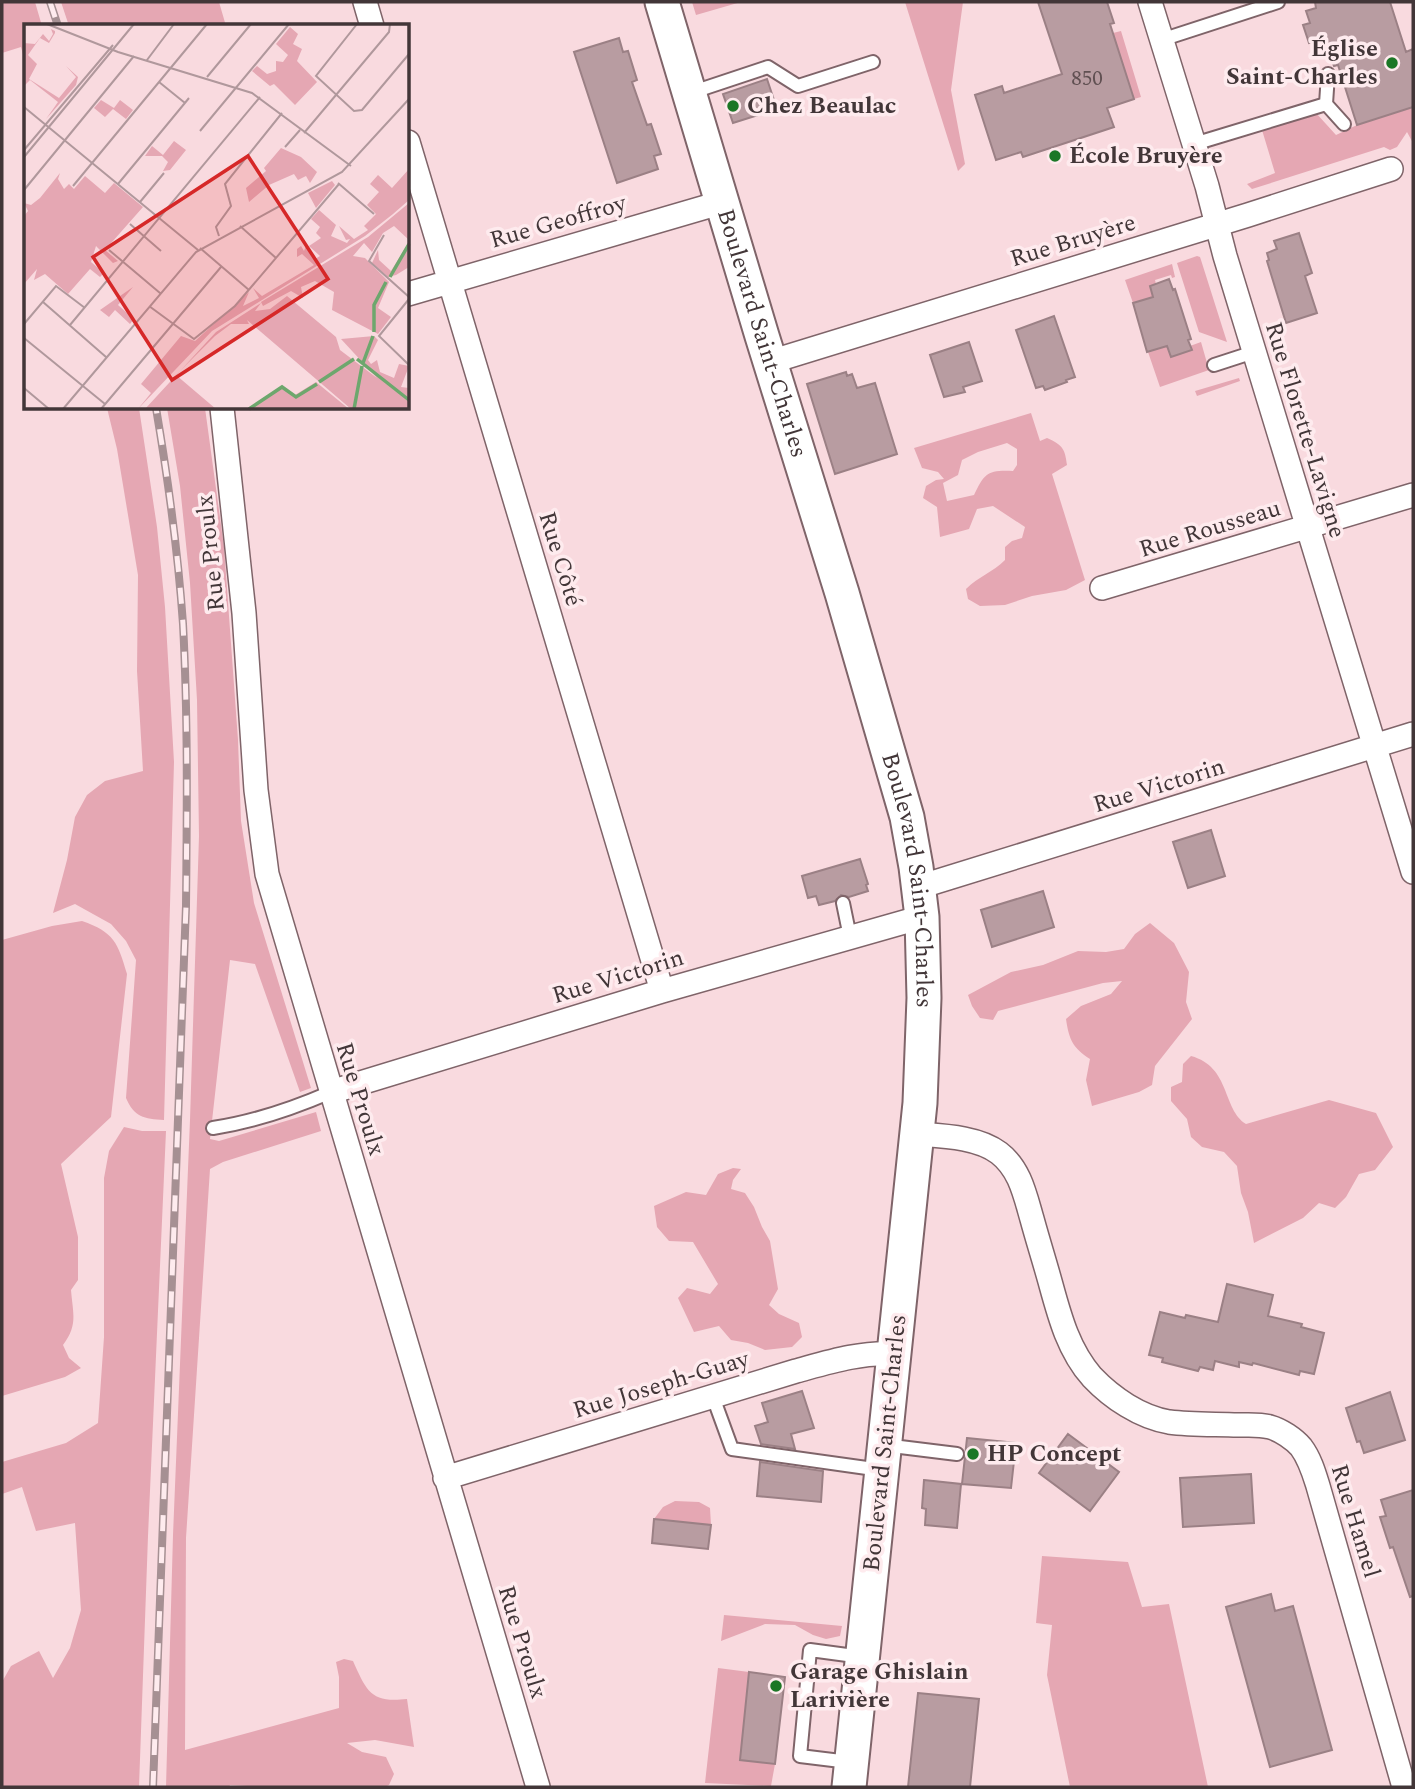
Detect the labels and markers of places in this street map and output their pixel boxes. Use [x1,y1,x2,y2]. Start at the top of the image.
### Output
place label: Église Saint-Charles [1226,31,1378,95]
marker: Église Saint-Charles [1384,55,1400,71]
place label: Chez Beaulac [747,88,896,124]
marker: Chez Beaulac [725,98,741,114]
place label: École Bruyère [1069,138,1223,174]
marker: École Bruyère [1047,148,1063,164]
place label: HP Concept [987,1436,1121,1472]
marker: HP Concept [965,1446,981,1462]
place label: Garage Ghislain Larivière [790,1654,969,1718]
marker: Garage Ghislain Larivière [768,1678,784,1694]

